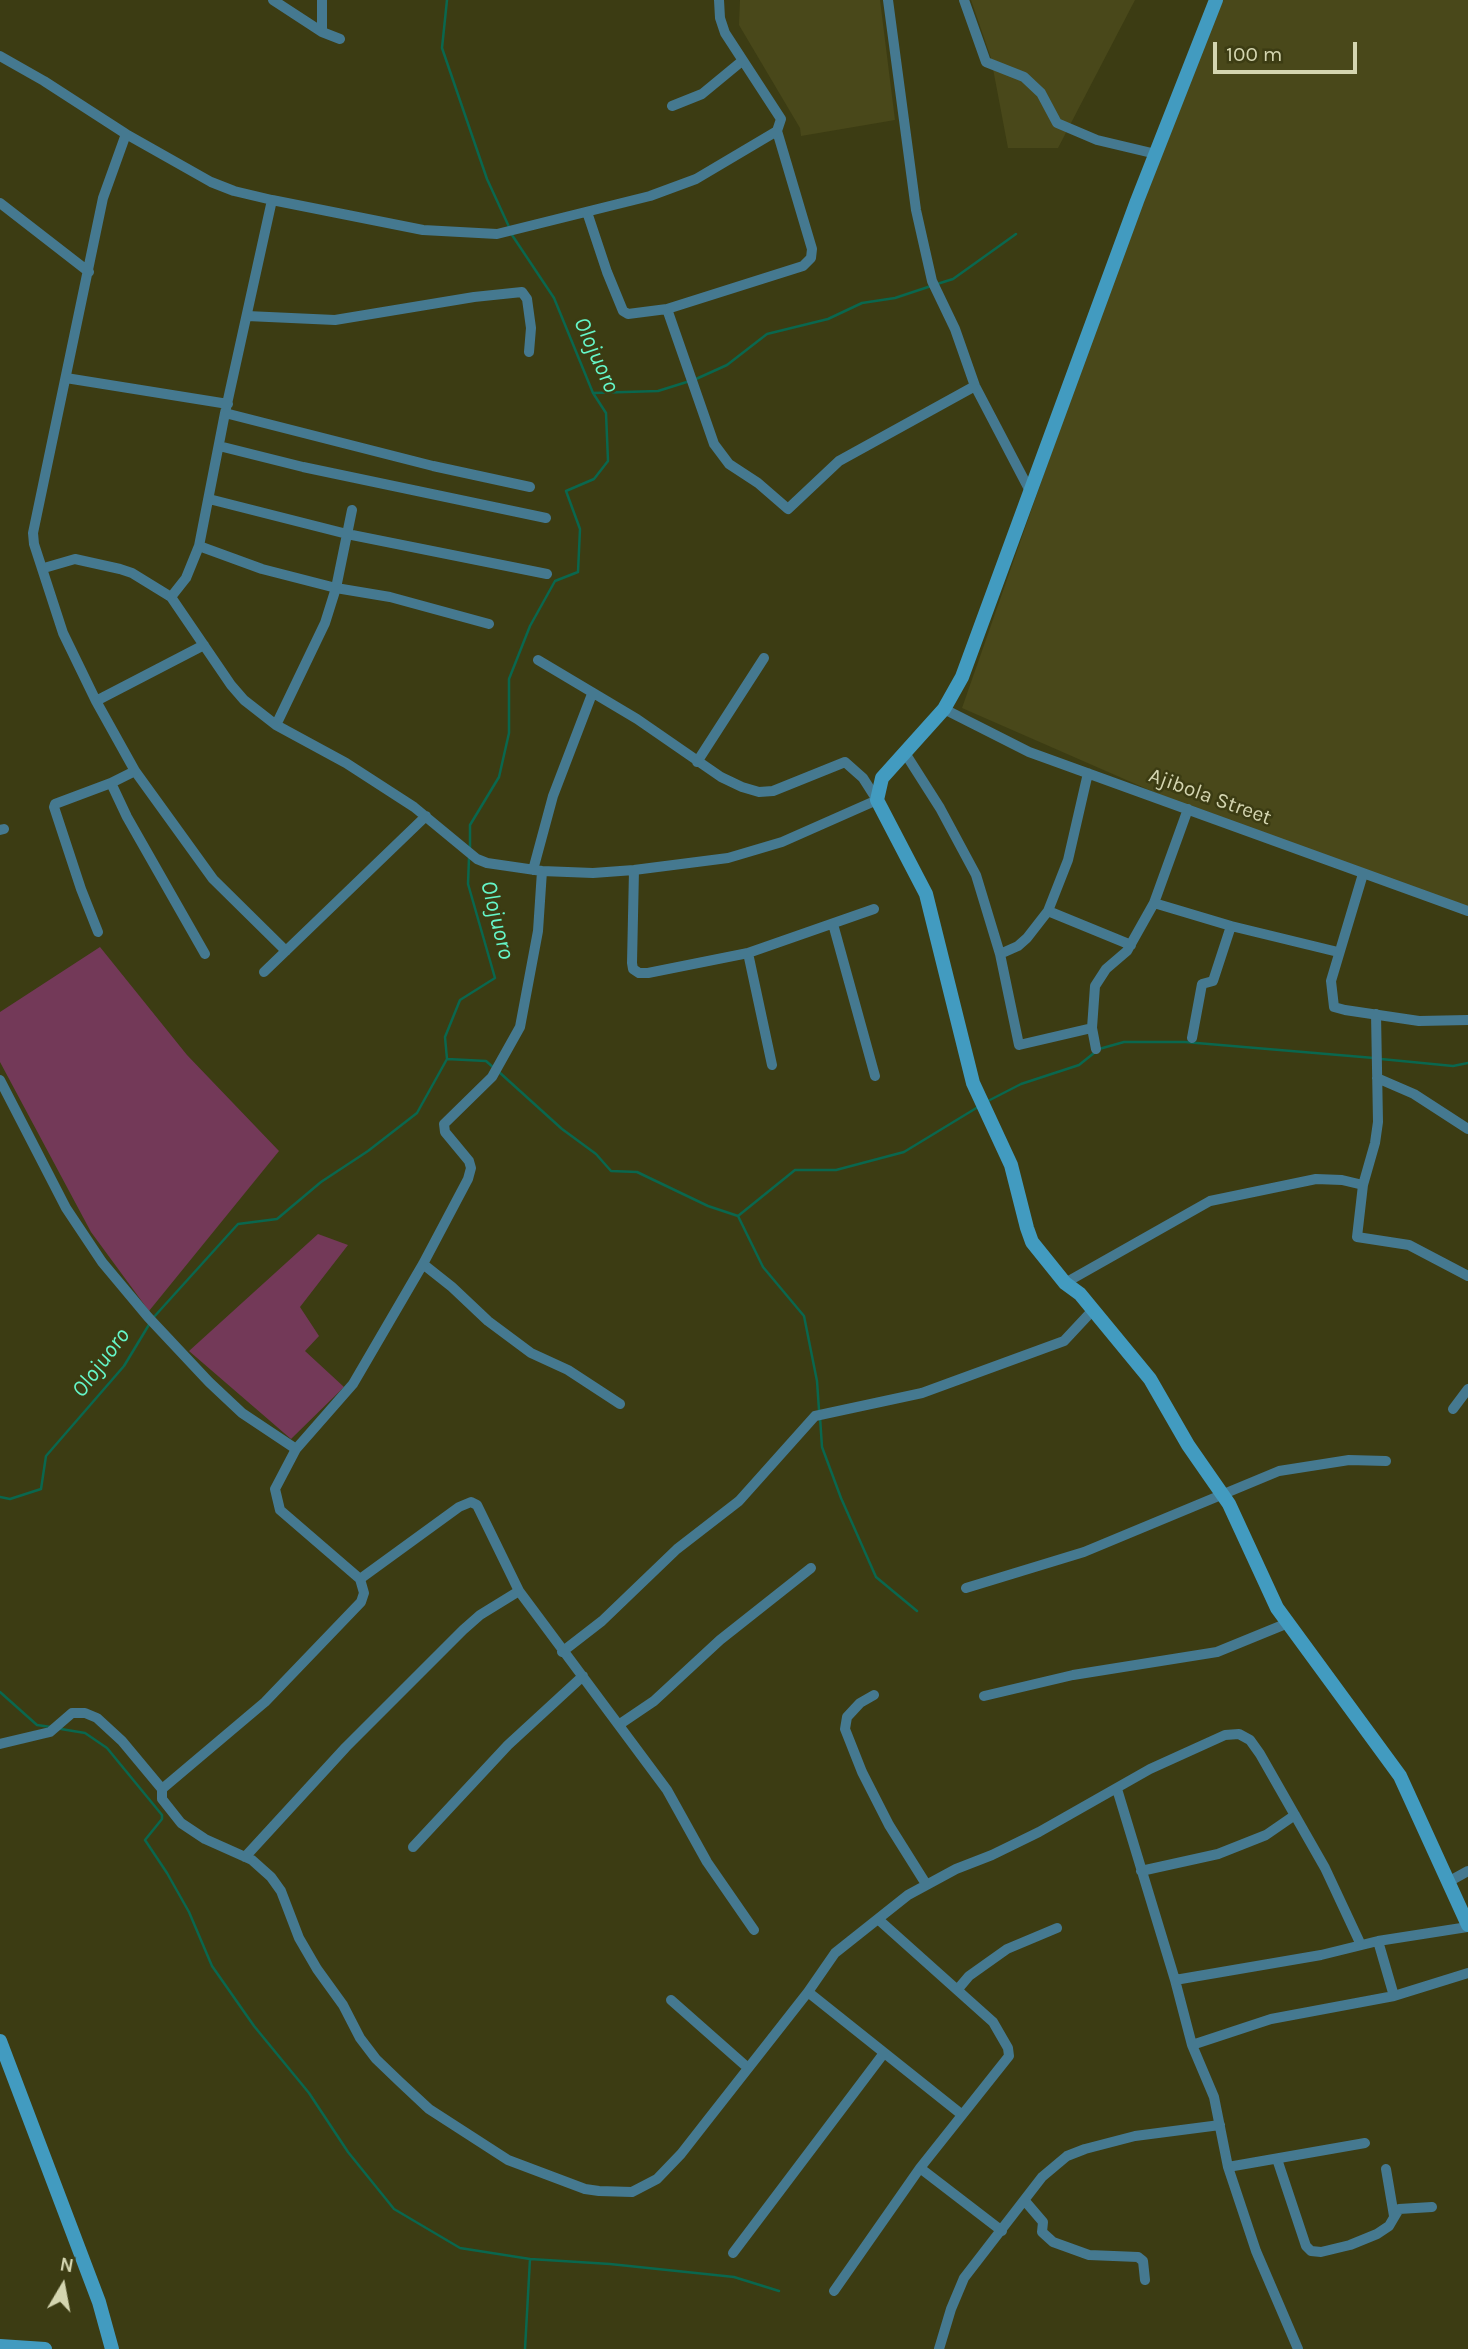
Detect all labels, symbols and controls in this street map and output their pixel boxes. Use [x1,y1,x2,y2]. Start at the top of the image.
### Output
scale bar [1216,28,1360,72]
text: 100 m [1226,42,1283,66]
water label: Olojuoro [567,313,625,397]
street label: Ajibola Street [1145,763,1275,831]
water label: Olojuoro [474,878,520,962]
water label: Olojuoro [66,1323,136,1403]
north arrow [28,2251,98,2321]
text: N [58,2253,75,2277]

